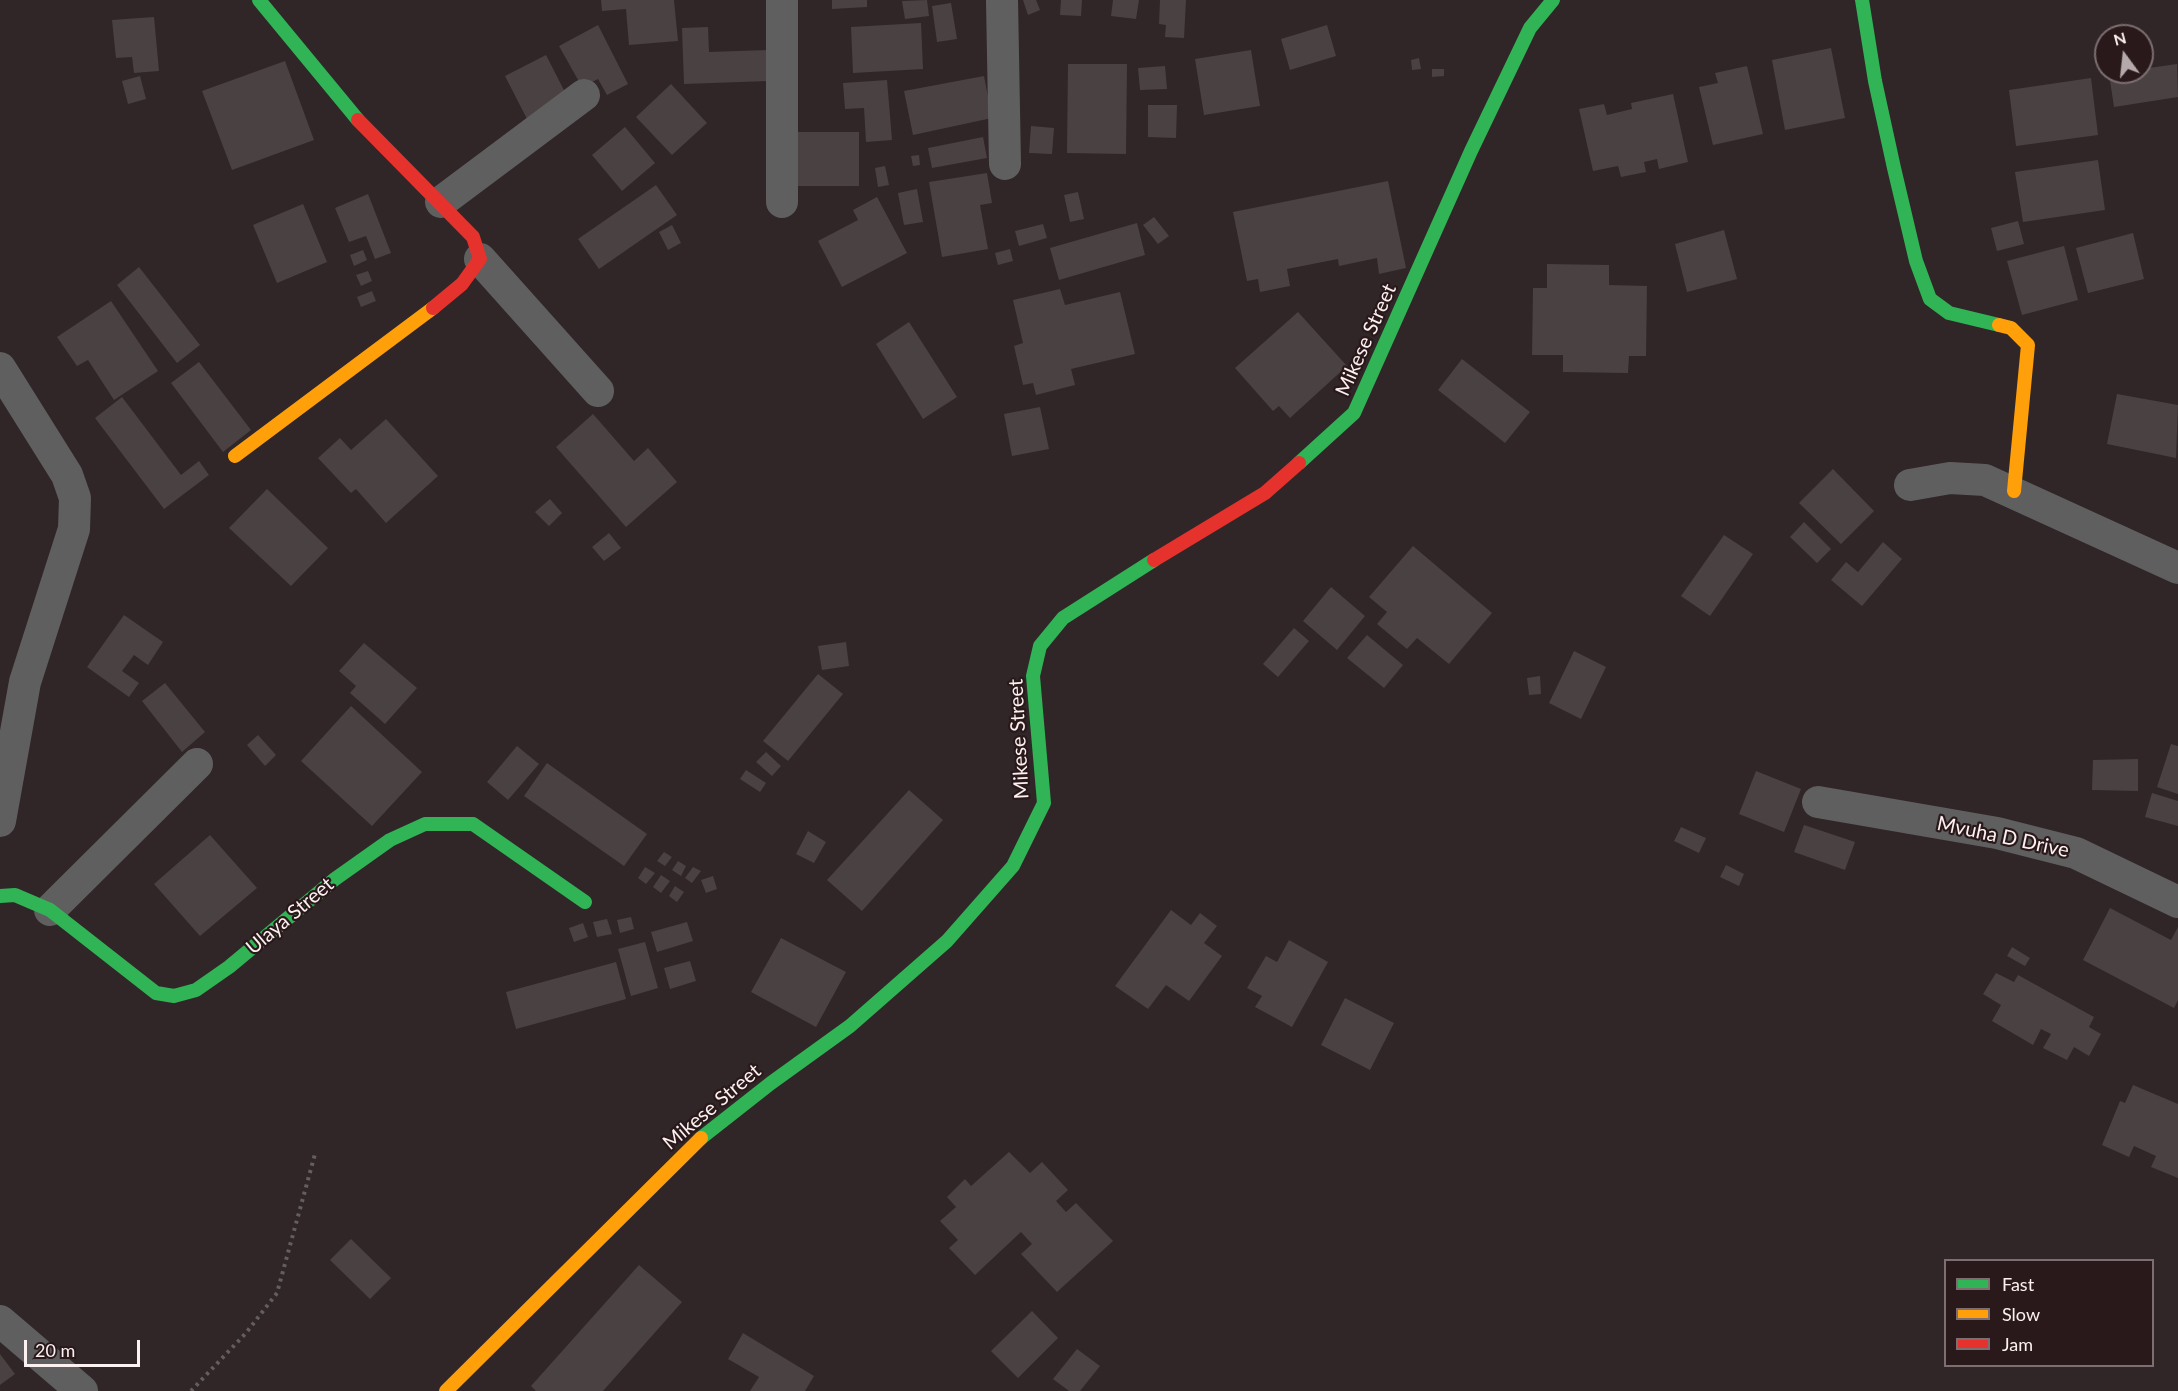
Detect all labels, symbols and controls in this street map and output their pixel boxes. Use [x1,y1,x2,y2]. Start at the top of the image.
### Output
north arrow [2094,24,2154,84]
text: N [2111,27,2128,49]
street label: Mikese Street [1331,280,1401,400]
street label: Mikese Street [1004,678,1034,800]
street label: Mvuha D Drive [1935,811,2071,863]
street label: Ulaya Street [241,872,339,960]
street label: Mikese Street [658,1059,766,1155]
legend [1944,1259,2154,1367]
text: Fast [2002,1273,2034,1295]
text: Slow [2002,1303,2040,1325]
scale bar [27,1328,142,1366]
text: Jam [2002,1333,2033,1355]
text: 20 m [35,1339,75,1361]

